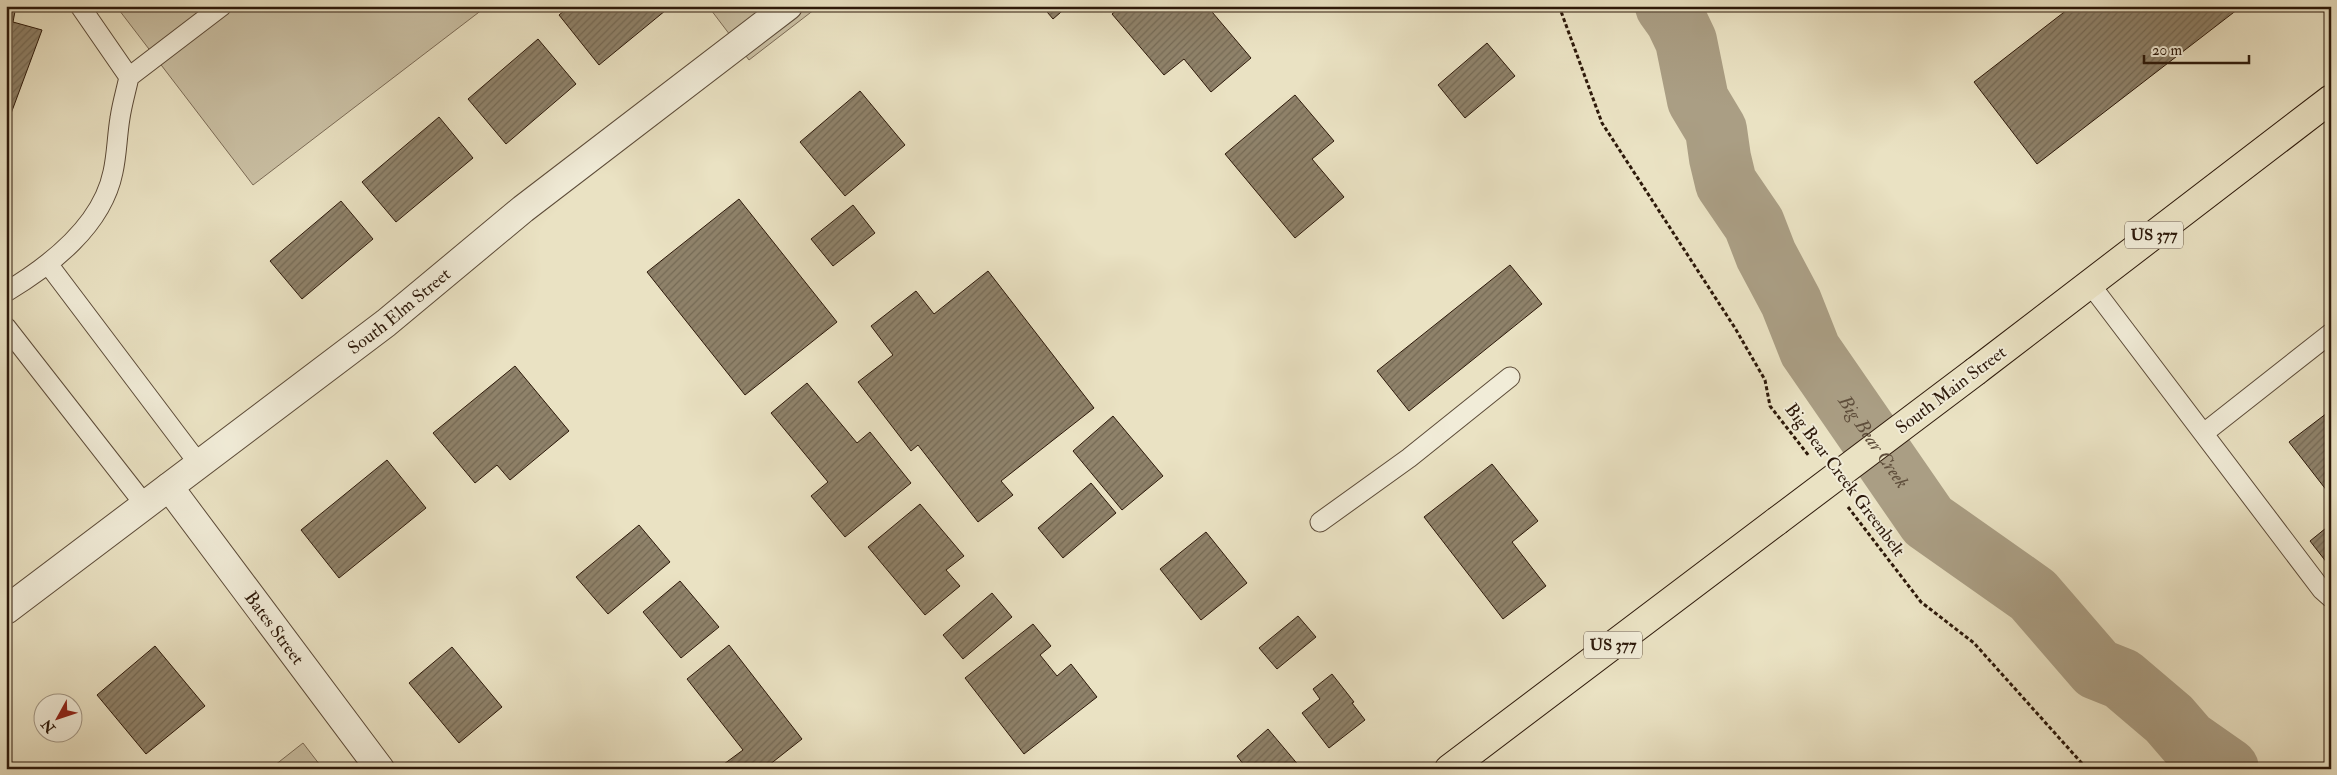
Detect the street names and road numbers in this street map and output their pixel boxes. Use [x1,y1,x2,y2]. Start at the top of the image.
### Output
road number: US 377 [2125,222,2183,248]
street label: South Elm Street [343,262,456,359]
street label: South Main Street [1891,341,2011,439]
street label: Big Bear Creek Greenbelt [1780,399,1910,561]
street label: Bates Street [239,587,309,669]
road number: US 377 [1584,632,1642,658]

